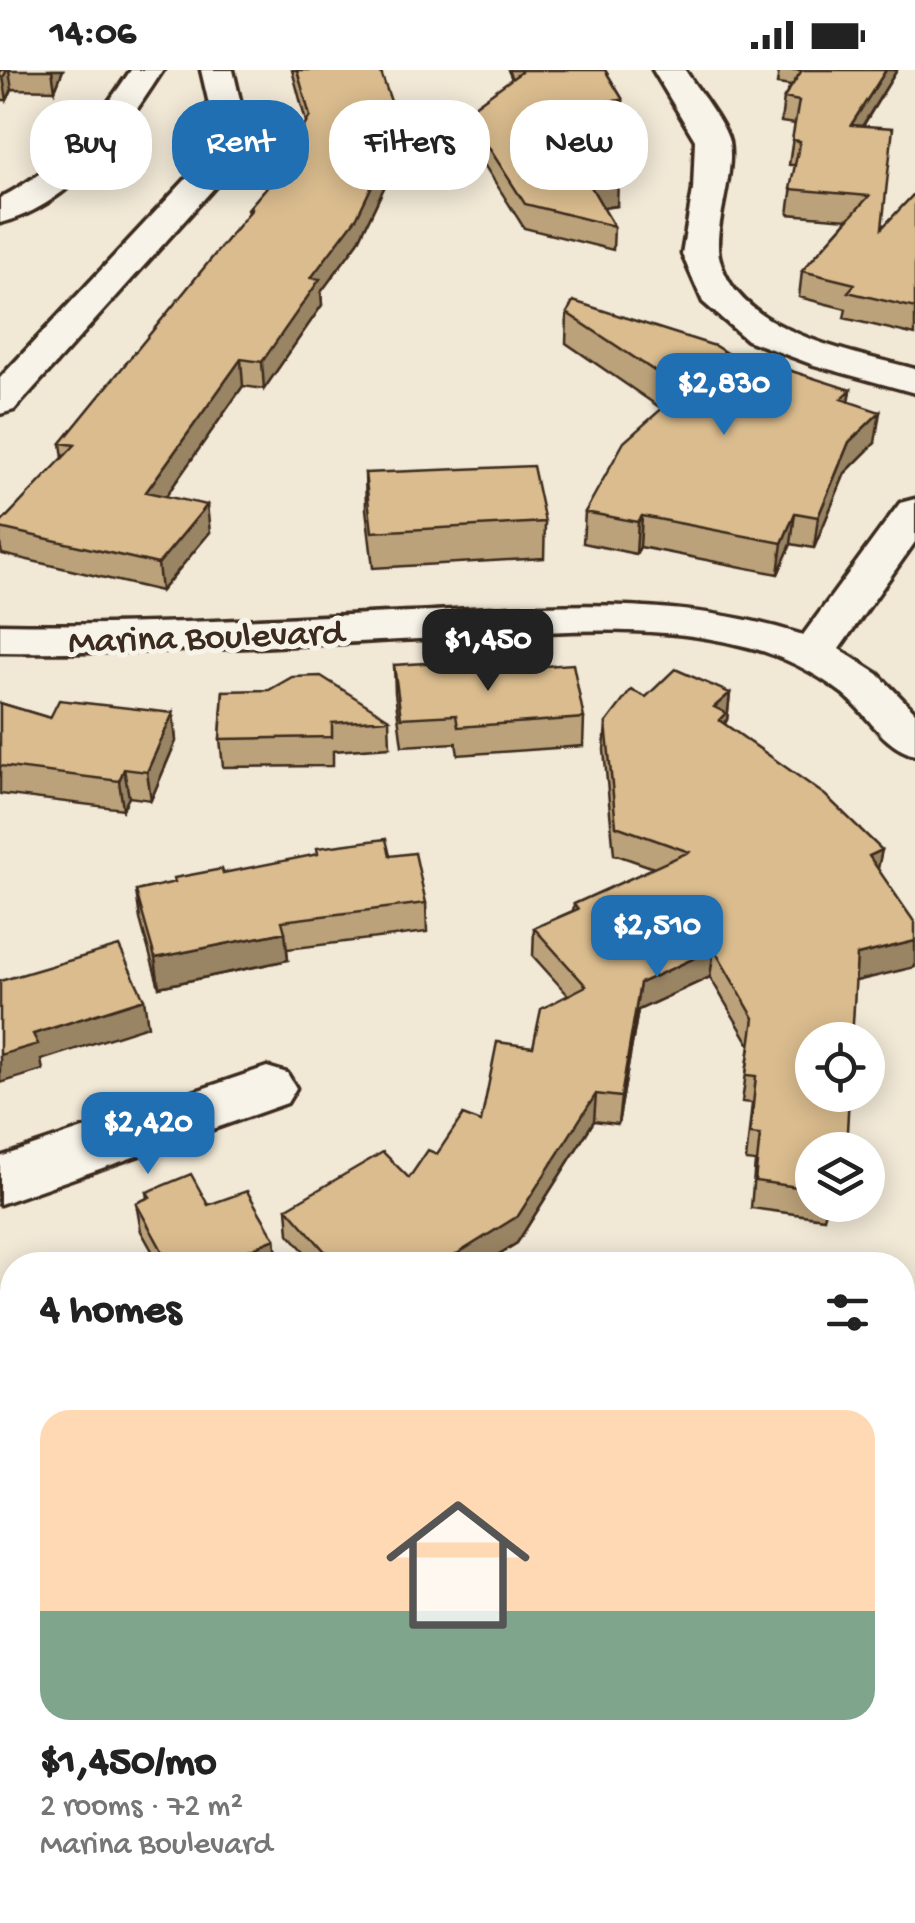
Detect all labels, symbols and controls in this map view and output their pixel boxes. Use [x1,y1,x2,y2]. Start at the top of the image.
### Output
text: 14:06 [50,13,136,57]
chip: Buy [30,100,152,190]
chip: Rent [172,100,309,190]
chip: Filters [329,100,490,190]
chip: New [510,100,648,190]
pin: $2,830 [643,353,805,438]
text: $2,830 [678,366,770,404]
pin: $1,450 [407,609,569,694]
street label: Marina Boulevard [68,613,348,667]
text: $1,450 [444,622,532,660]
pin: $2,510 [576,895,738,980]
text: $2,510 [613,908,701,946]
map controls [795,1022,885,1222]
button: locate [795,1022,885,1112]
pin: $2,420 [67,1092,229,1177]
text: $2,420 [103,1105,193,1143]
button: layers [795,1132,885,1222]
icon: filters [820,1285,875,1340]
text: 4 homes [40,1288,181,1337]
icon: home [368,1475,548,1655]
text: $1,450/mo [40,1740,217,1789]
text: 2 rooms · 72 m² [40,1789,243,1827]
text: Marina Boulevard [40,1827,272,1865]

